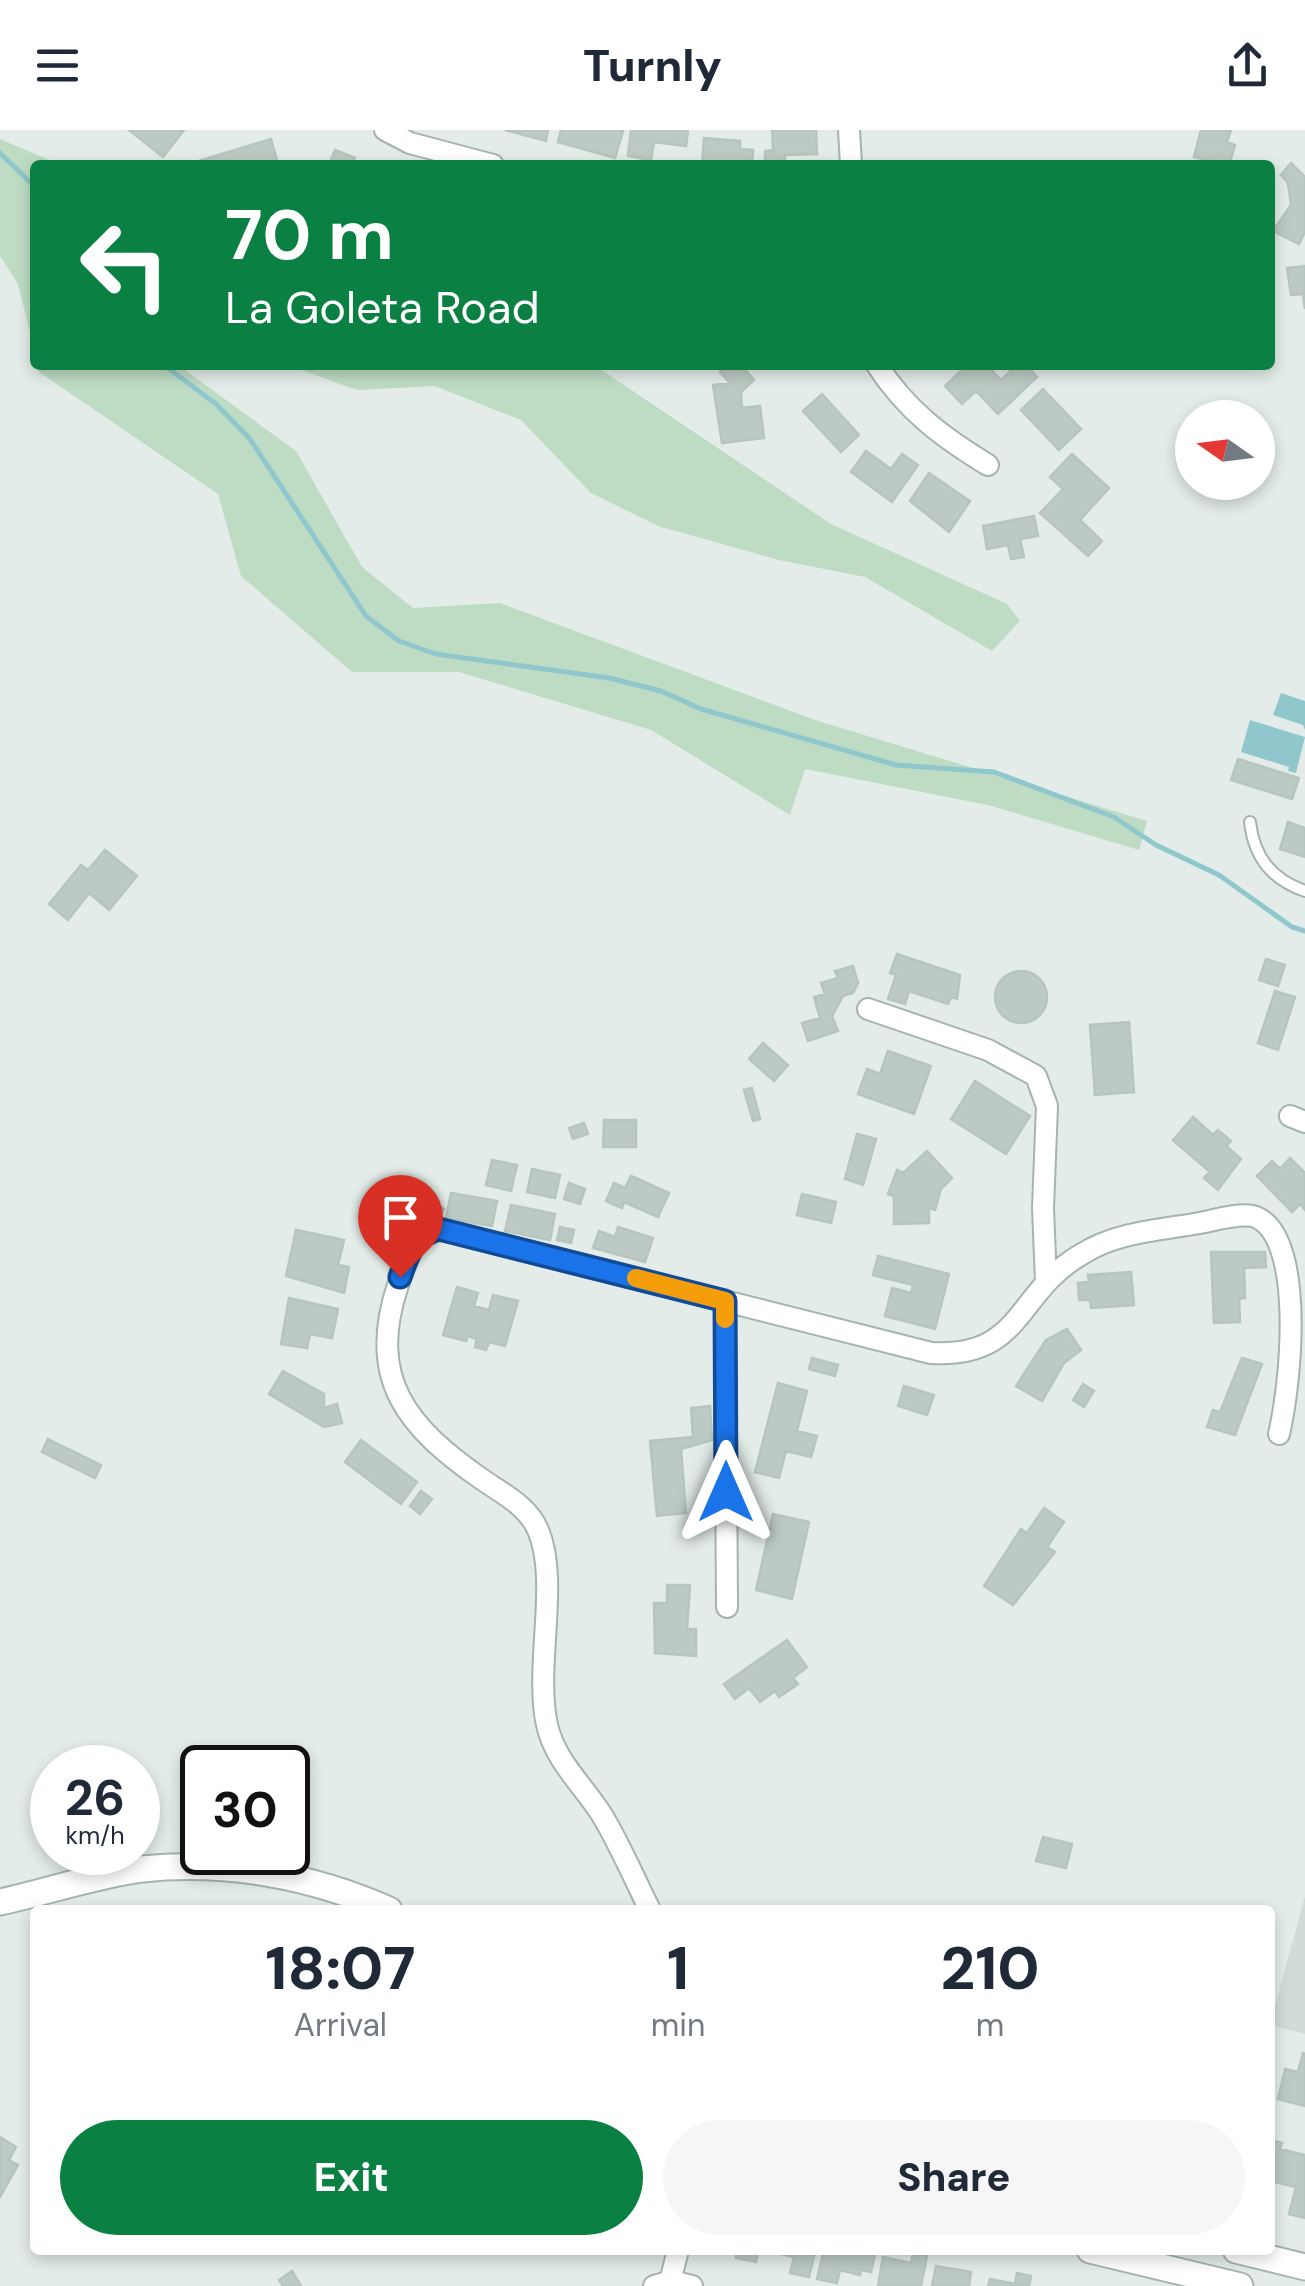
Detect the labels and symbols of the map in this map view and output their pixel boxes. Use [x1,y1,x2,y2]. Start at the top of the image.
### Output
north arrow [1175,400,1275,500]
pin [358,1175,443,1278]
position arrow [674,1440,778,1544]
speed limit sign: 30 [180,1745,310,1875]

